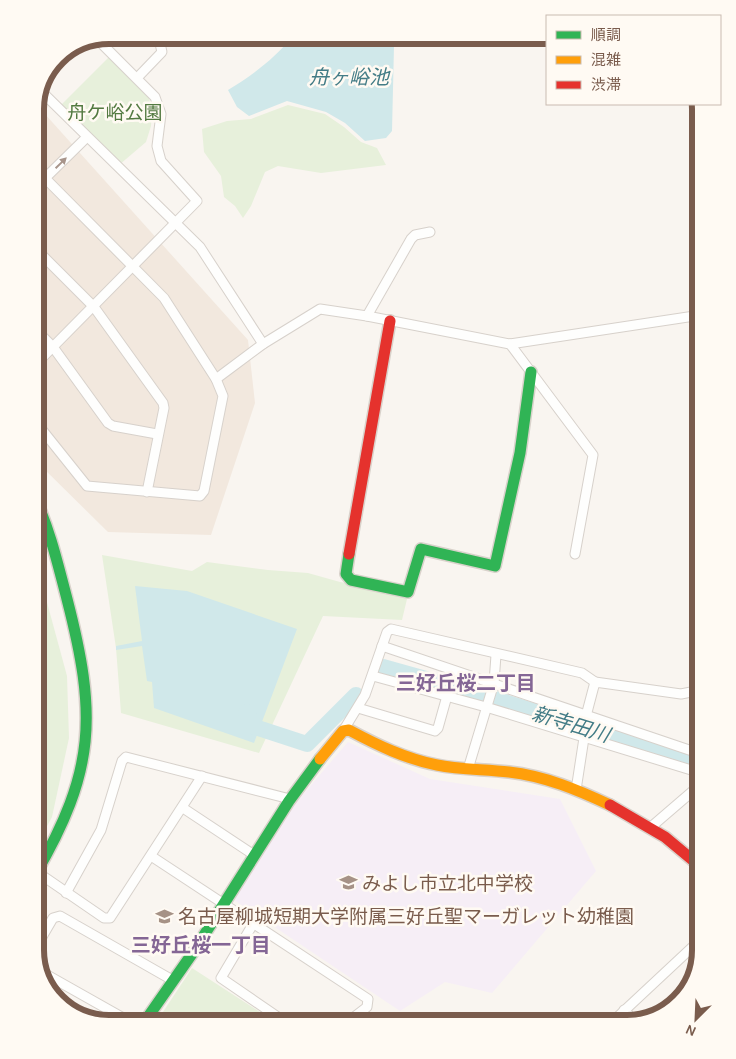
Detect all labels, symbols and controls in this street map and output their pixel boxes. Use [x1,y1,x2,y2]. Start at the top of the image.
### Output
legend [546,15,721,105]
text: 順調 [591,26,621,44]
text: 混雑 [591,51,621,69]
water label: 舟ヶ峪池 [309,66,391,89]
text: 渋滞 [591,76,621,94]
park label: 舟ケ峪公園 [67,102,163,124]
one-way arrow [55,157,67,169]
district label: 三好丘桜二丁目 [396,672,536,695]
water label: 新寺田川 [529,702,614,748]
school or university icon: みよし市立北中学校 [338,873,358,893]
place label: みよし市立北中学校 [362,873,533,895]
school or university icon: 名古屋柳城短期大学附属三好丘聖マーガレット幼稚園 [154,906,174,926]
place label: 名古屋柳城短期大学附属三好丘聖マーガレット幼稚園 [178,906,634,928]
district label: 三好丘桜一丁目 [131,934,271,957]
north arrow [671,994,721,1044]
text: N [683,1021,699,1040]

